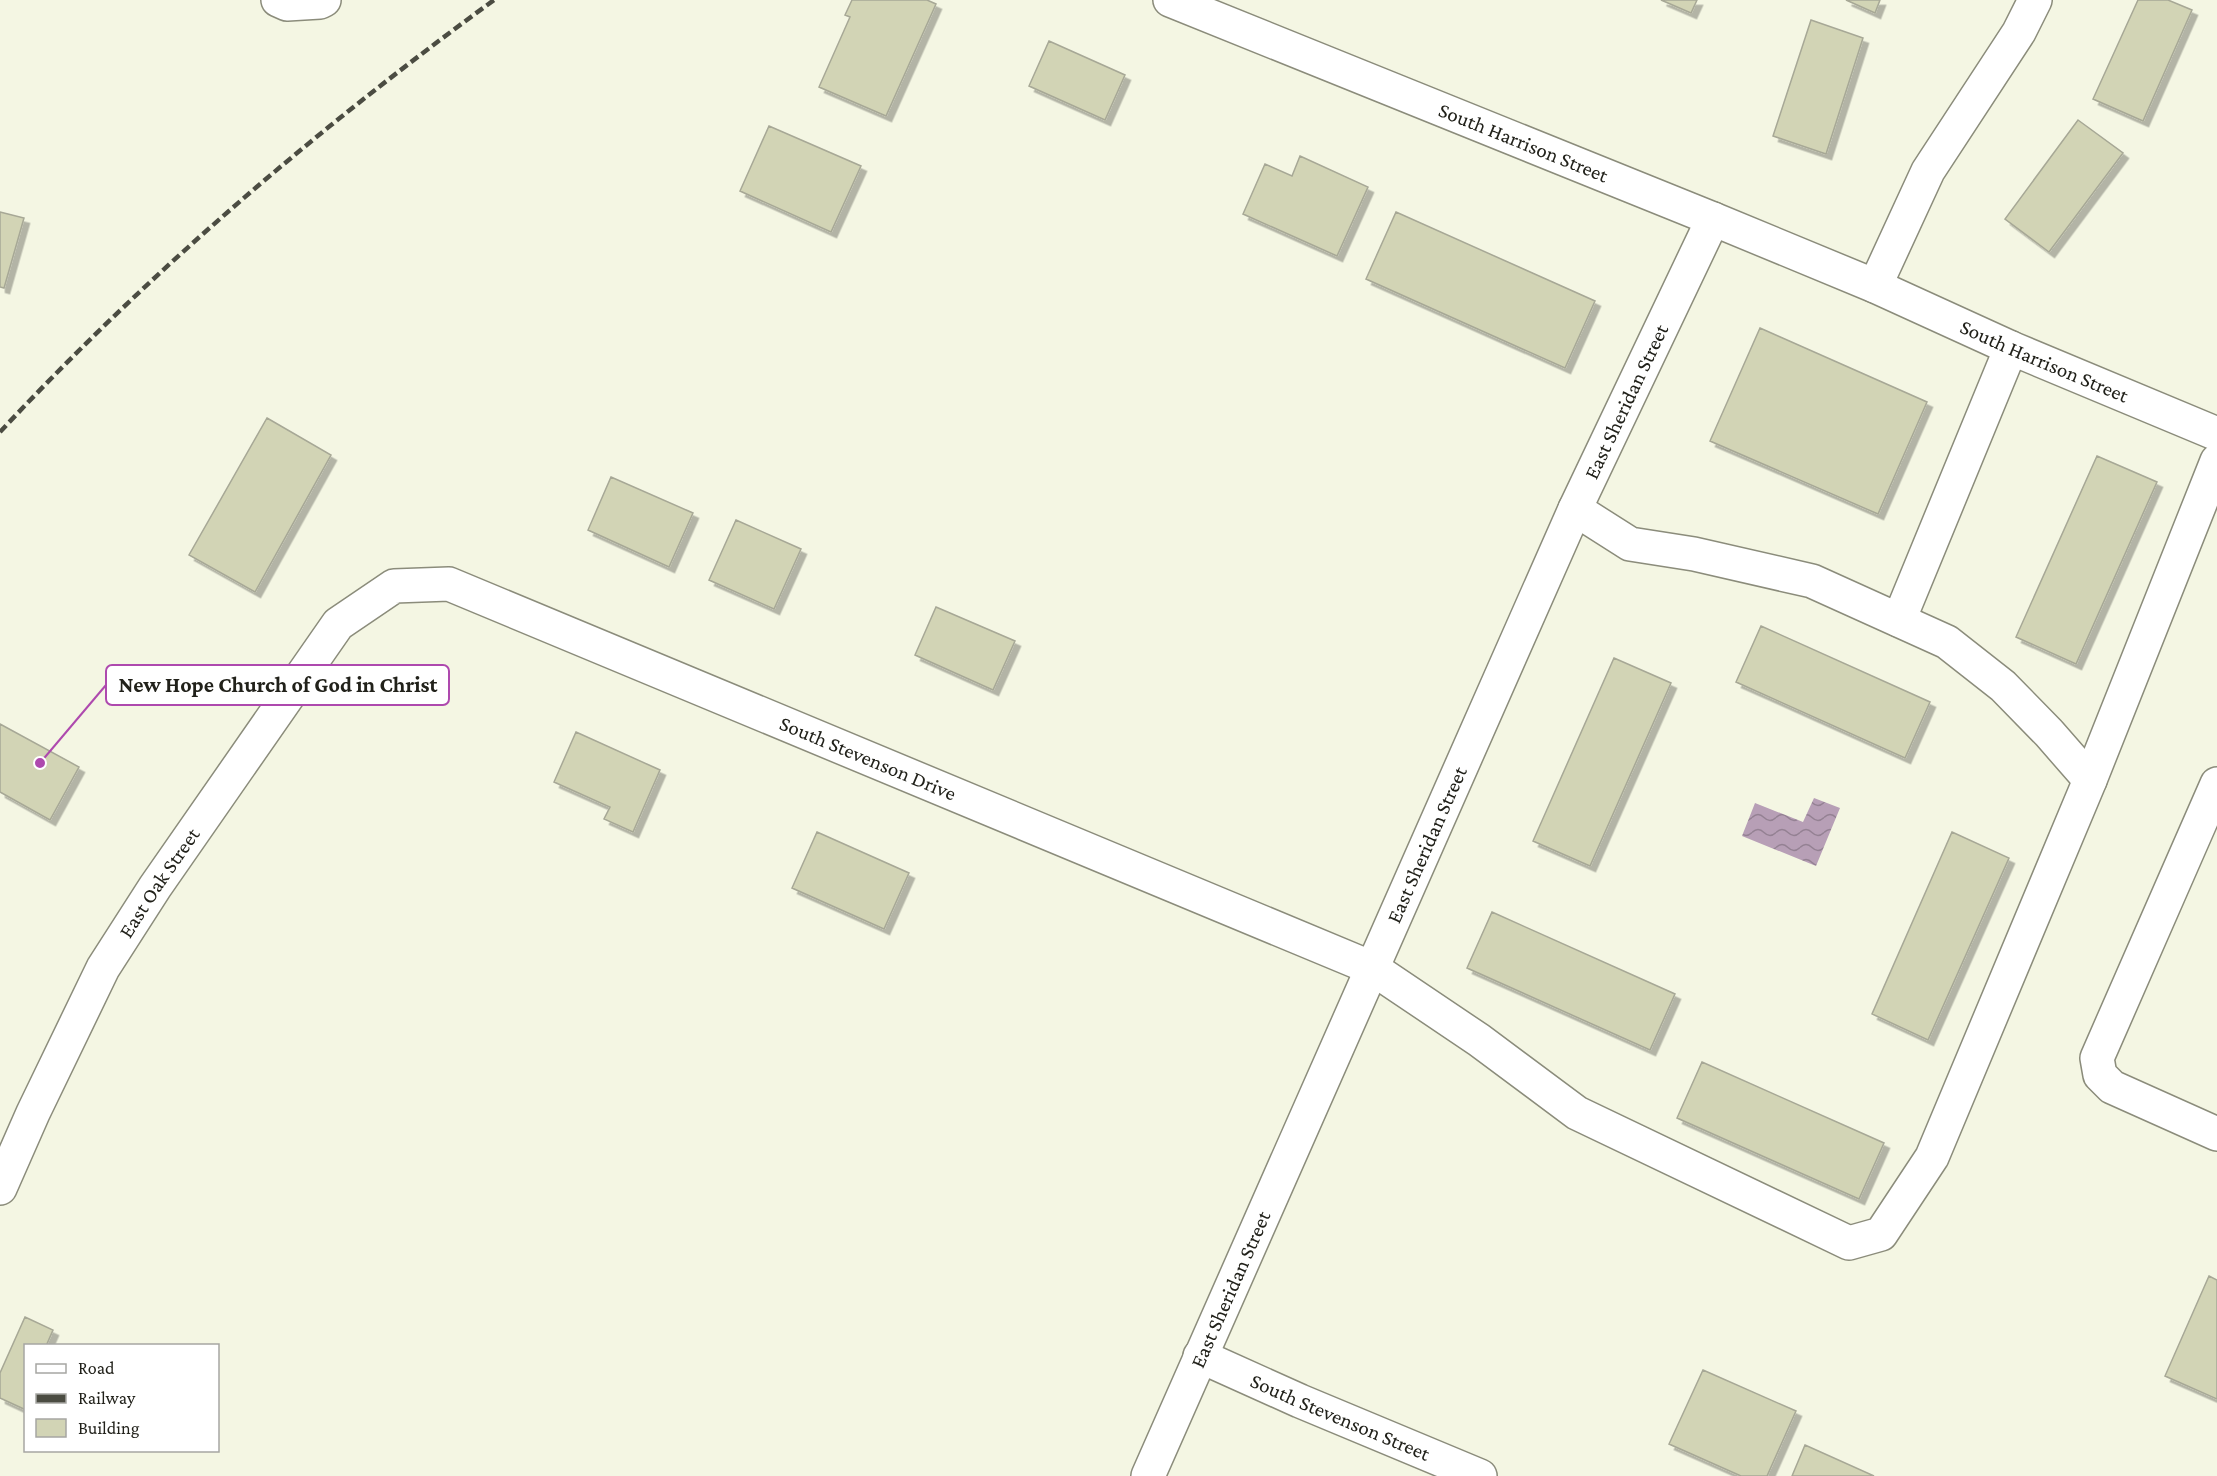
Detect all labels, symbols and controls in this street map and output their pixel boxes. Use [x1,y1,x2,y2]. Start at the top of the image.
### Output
street label: South Harrison Street [1435,98,1613,188]
street label: South Harrison Street [1956,314,2133,408]
street label: East Sheridan Street [1579,319,1674,483]
callout: New Hope Church of God in Christ [106,665,449,705]
text: New Hope Church of God in Christ [119,672,439,697]
street label: South Stevenson Drive [776,711,960,806]
street label: East Sheridan Street [1382,762,1472,927]
street label: East Oak Street [114,822,205,942]
street label: East Sheridan Street [1185,1206,1276,1371]
legend [24,1344,219,1452]
text: Road [78,1358,115,1378]
street label: South Stevenson Street [1247,1368,1434,1466]
text: Railway [78,1388,136,1408]
text: Building [78,1418,140,1438]

